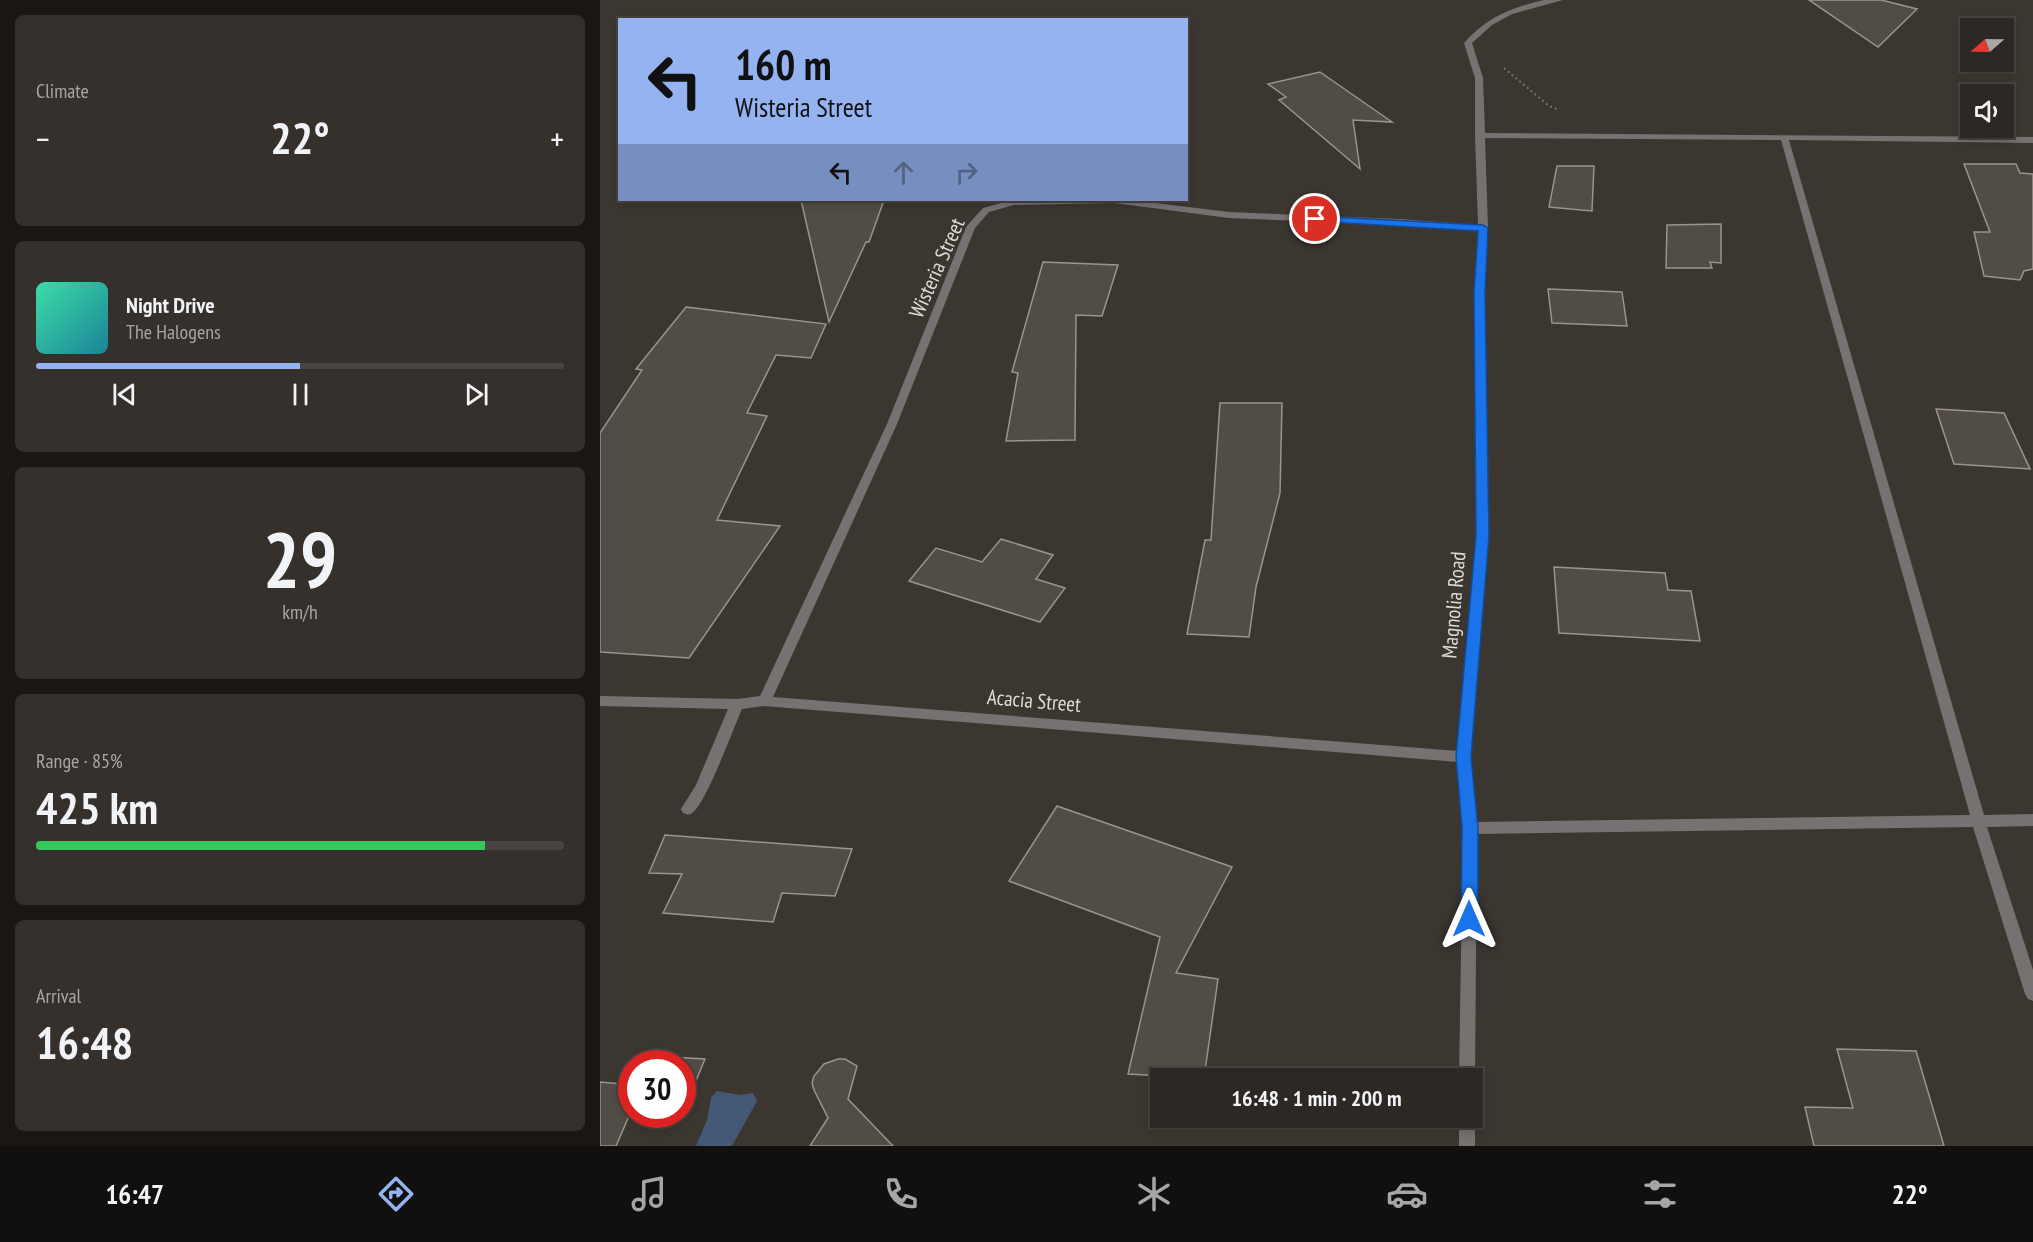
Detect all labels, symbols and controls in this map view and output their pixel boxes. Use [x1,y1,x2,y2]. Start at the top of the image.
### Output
north arrow [1960,18,2014,72]
map controls [1960,18,2014,138]
text: 160 m [735,37,832,92]
icon: left [636,42,714,120]
text: Climate [36,78,89,104]
button: sound [1960,84,2014,138]
text: Wisteria Street [735,90,872,124]
text: 22° [270,108,330,166]
text: − [36,117,50,160]
text: + [550,117,564,160]
icon: left [824,156,857,189]
icon: ahead [887,156,920,189]
icon: right [950,156,983,189]
pin [1289,193,1340,244]
icon: arrive [1298,202,1331,235]
street label: Wisteria Street [903,213,971,322]
text: Night Drive [126,291,215,319]
text: The Halogens [126,319,221,345]
icon: previous [108,378,141,411]
icon: pause [284,378,317,411]
icon: next [460,378,493,411]
text: 29 [263,509,337,610]
street label: Magnolia Road [1435,550,1472,660]
text: km/h [282,599,318,625]
street label: Acacia Street [986,683,1082,718]
text: Range · 85% [36,748,123,774]
text: 425 km [36,778,158,836]
position arrow [1437,887,1501,951]
text: Arrival [36,983,81,1009]
text: 16:48 [36,1013,133,1071]
speed limit sign: 30 [618,1050,696,1128]
text: 16:48 · 1 min · 200 m [1231,1084,1402,1112]
icon: directions [375,1173,417,1215]
icon: music [628,1173,670,1215]
icon: phone [880,1173,922,1215]
icon: climate [1133,1173,1175,1215]
icon: car [1386,1173,1428,1215]
icon: filters [1639,1173,1681,1215]
text: 16:47 [105,1177,164,1211]
text: 22° [1892,1177,1927,1211]

